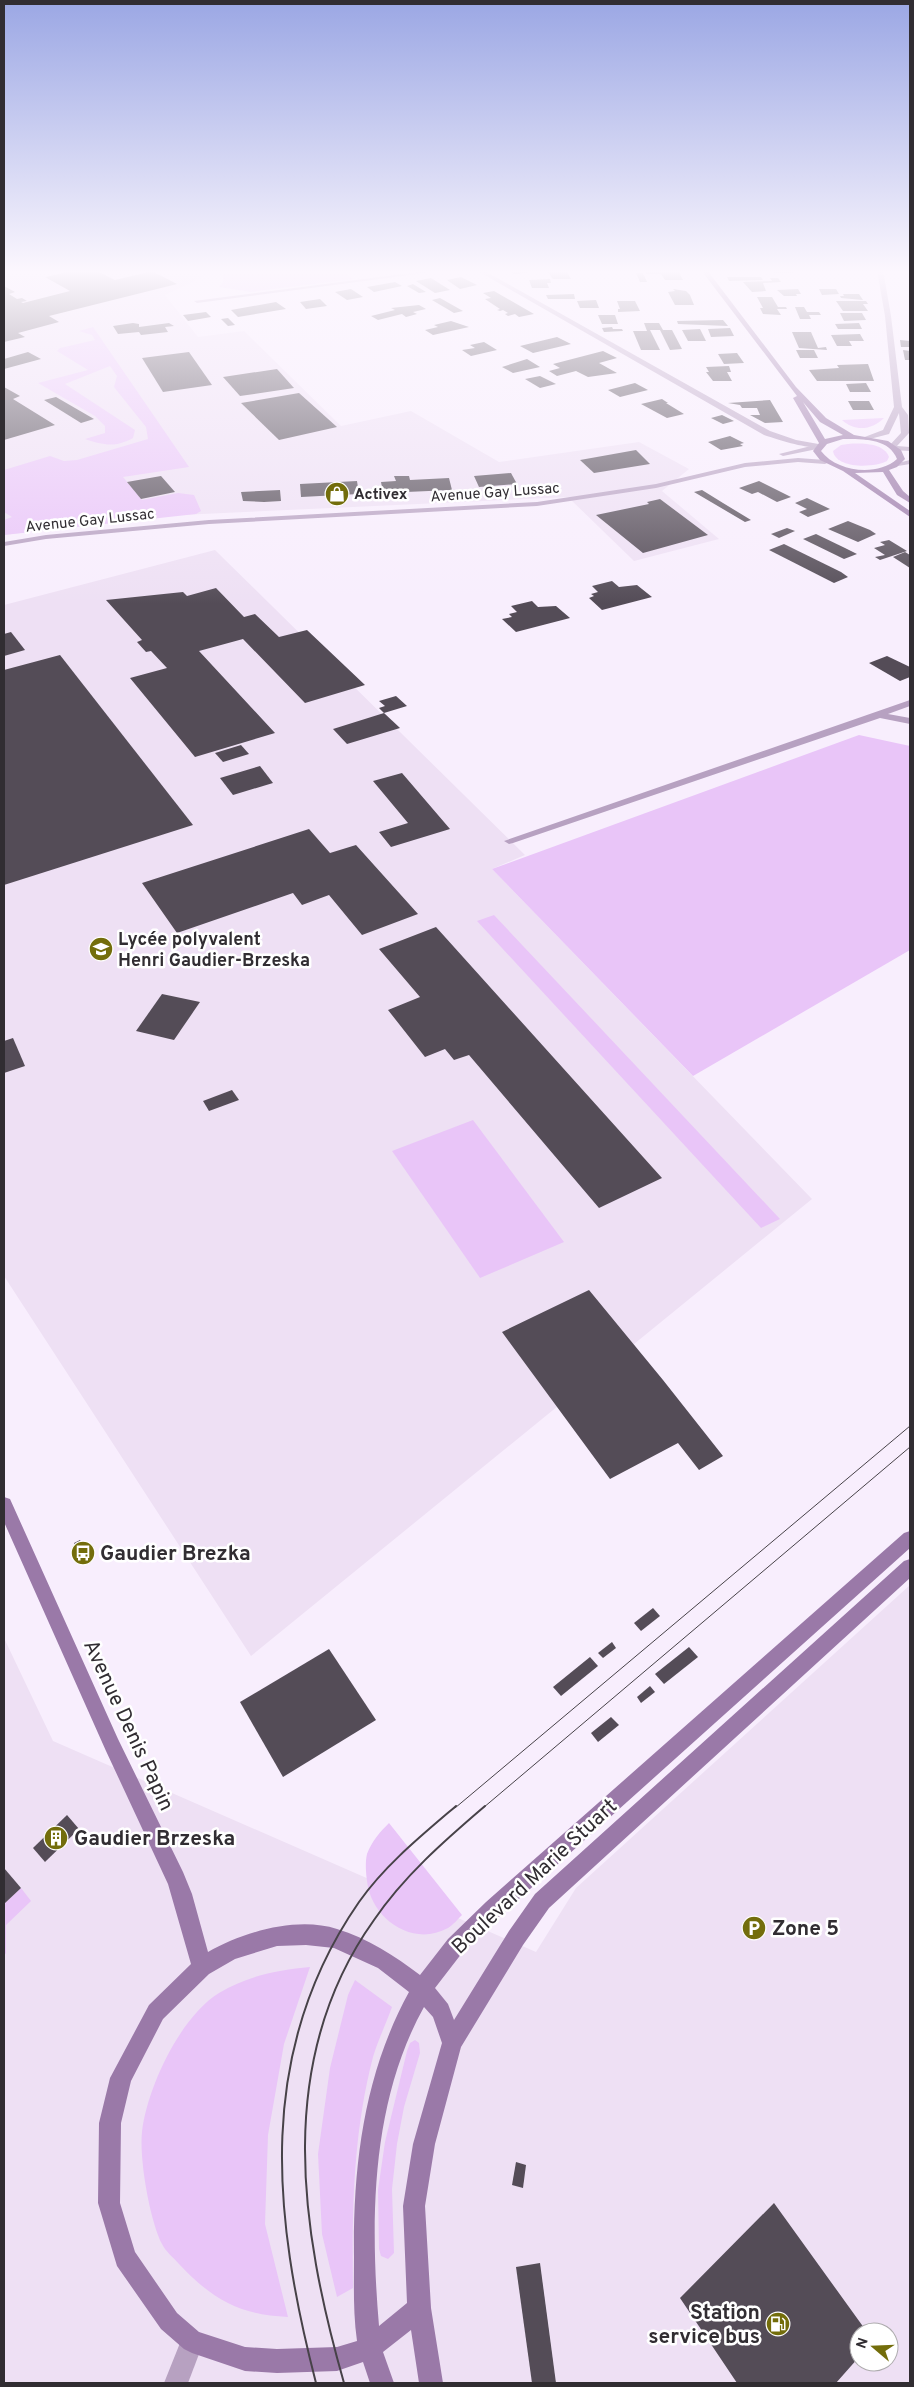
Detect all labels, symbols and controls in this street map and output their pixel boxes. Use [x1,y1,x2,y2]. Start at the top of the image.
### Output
street label: Avenue Gay Lussac [430,479,560,507]
shop icon: Activex [324,481,350,507]
place label: Activex [354,486,408,505]
street label: Avenue Gay Lussac [25,505,156,538]
place label: Lycée polyvalent Henri Gaudier-Brzeska [118,929,310,973]
school or university icon: Lycée polyvalent Henri Gaudier-Brzeska [88,936,114,962]
bus stop icon: Gaudier Brezka [70,1540,96,1566]
place label: Gaudier Brezka [100,1541,251,1568]
street label: Avenue Denis Papin [76,1636,179,1816]
street label: Boulevard Marie Stuart [447,1793,623,1961]
building icon: Gaudier Brzeska [43,1825,69,1851]
place label: Gaudier Brzeska [74,1826,235,1853]
parking icon: Zone 5 [741,1915,767,1941]
place label: Zone 5 [772,1916,839,1943]
place label: Station service bus [648,2300,760,2351]
fuel station icon: Station service bus [765,2311,791,2337]
north arrow [849,2322,899,2372]
text: N [853,2336,873,2351]

